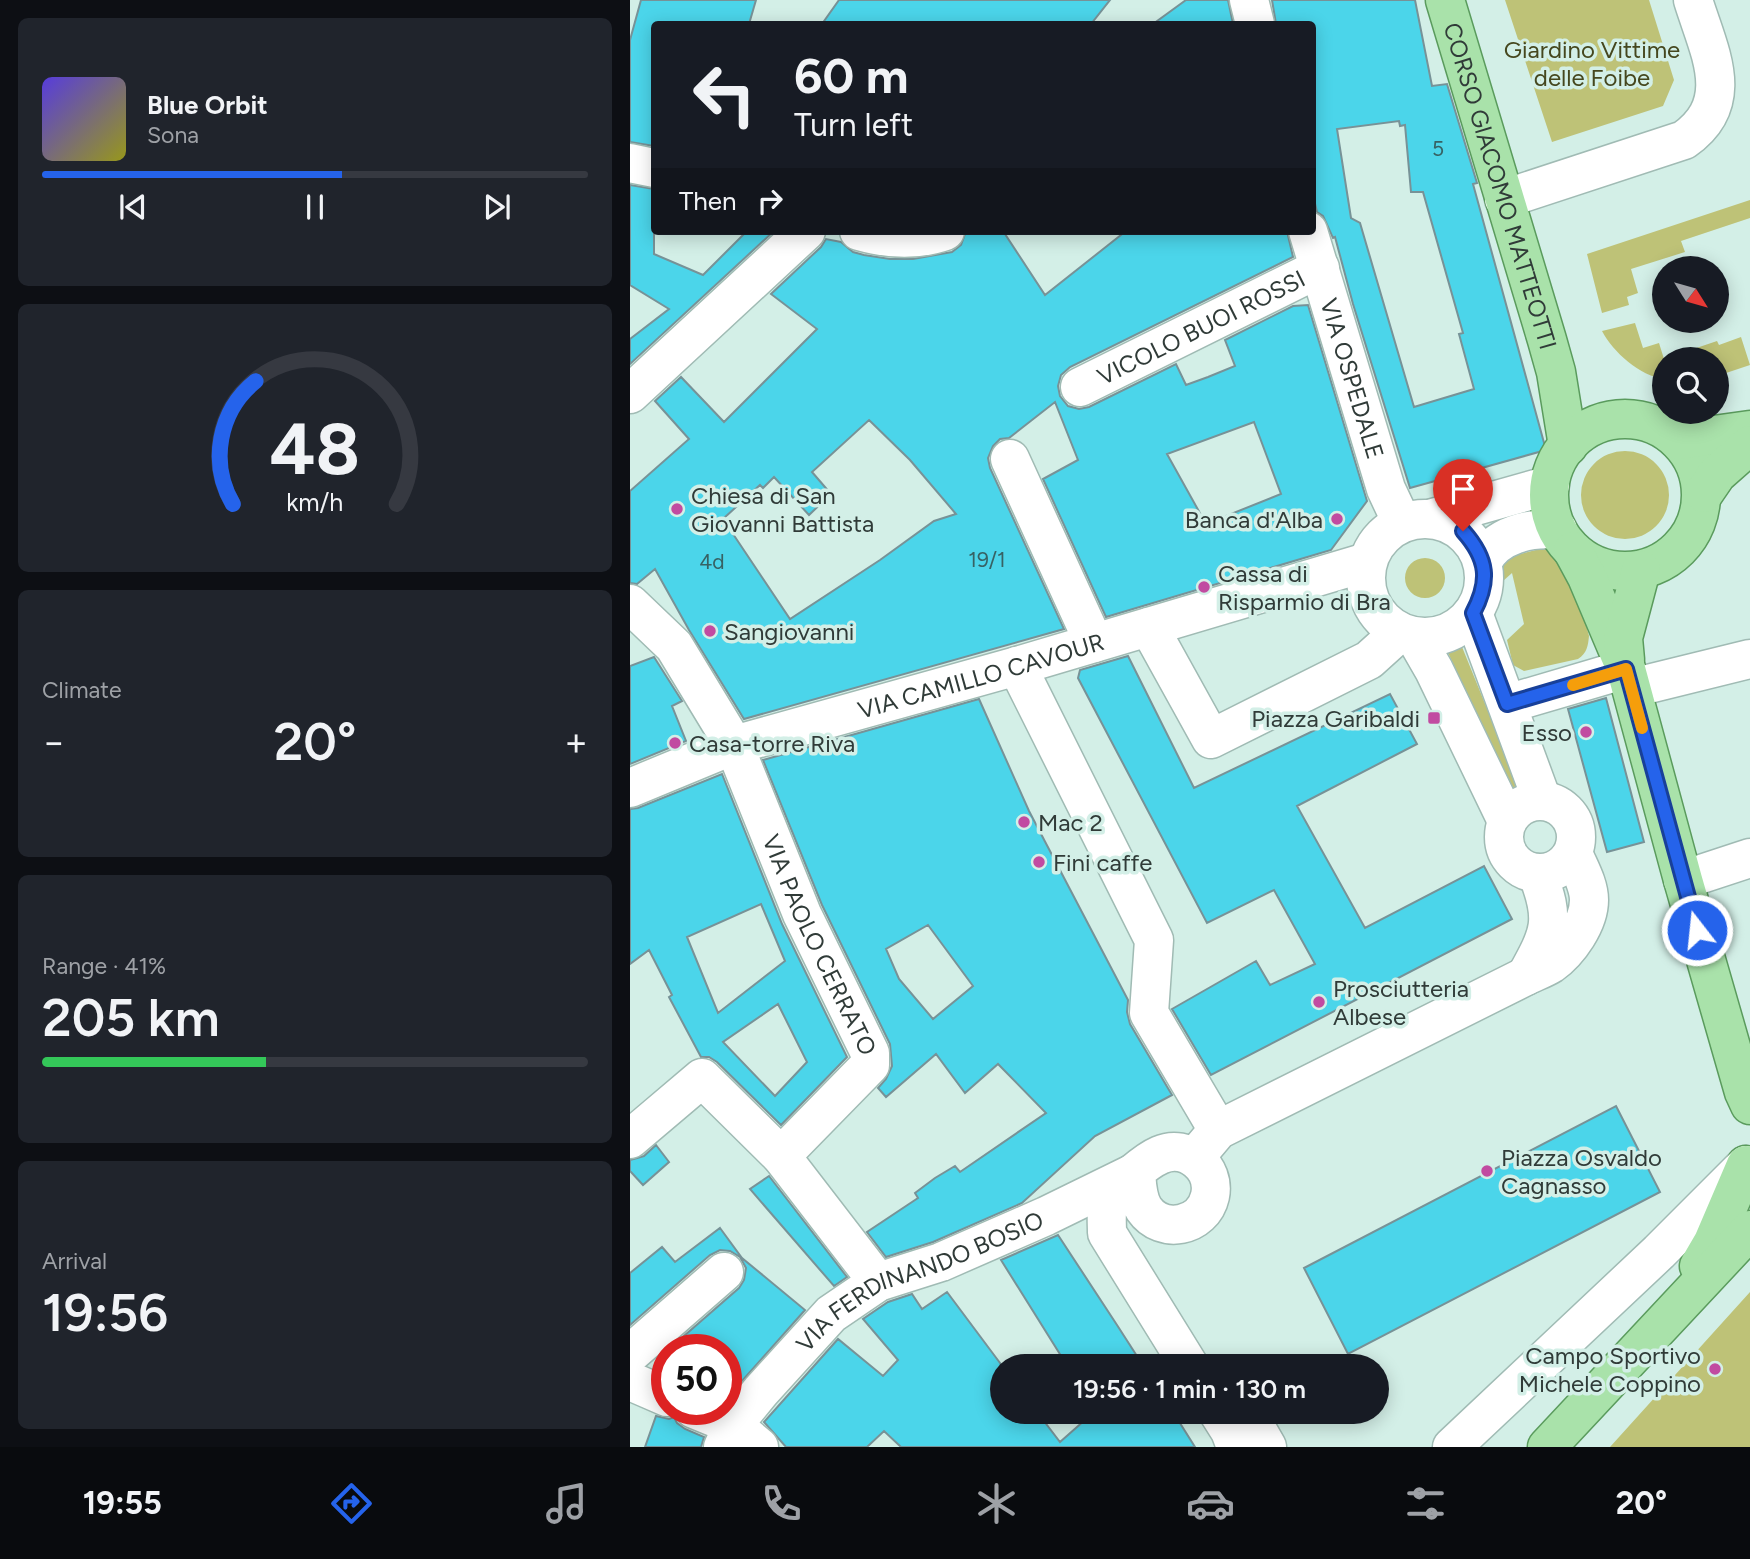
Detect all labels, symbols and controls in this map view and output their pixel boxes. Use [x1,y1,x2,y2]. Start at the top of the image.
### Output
street label: CORSO GIACOMO MATTEOTTI [1438,19,1563,352]
park label: Giardino Vittime delle Foibe [1504,35,1680,92]
text: 60 m [794,46,909,105]
icon: left [679,49,770,140]
text: Blue Orbit [147,89,268,121]
text: Turn left [794,106,913,144]
text: Sona [147,121,199,149]
house number: 5 [1432,136,1444,161]
icon: right [751,182,789,220]
text: Then [679,185,737,217]
icon: previous [114,188,152,226]
icon: pause [296,188,334,226]
icon: next [478,188,516,226]
north arrow [1652,256,1729,332]
map controls [1652,256,1729,424]
street label: VICOLO BUOI ROSSI [1092,263,1310,391]
street label: VIA OSPEDALE [1315,295,1391,462]
button: search [1652,347,1729,424]
text: 48 [270,405,360,492]
pin [1433,459,1493,531]
icon: arrive [1444,470,1482,508]
place label: Chiesa di San Giovanni Battista [691,481,874,538]
text: km/h [286,486,344,516]
marker: Chiesa di San Giovanni Battista [669,501,685,517]
place label: Banca d'Alba [1185,505,1323,534]
marker: Banca d'Alba [1329,511,1345,527]
house number: 19/1 [968,547,1006,572]
house number: 4d [699,549,725,574]
place label: Cassa di Risparmio di Bra [1218,559,1391,616]
marker: Cassa di Risparmio di Bra [1196,579,1212,595]
place label: Sangiovanni [724,617,854,646]
marker: Sangiovanni [702,623,718,639]
street label: VIA CAMILLO CAVOUR [855,626,1107,724]
text: Climate [42,676,121,704]
place label: Piazza Garibaldi [1251,704,1420,733]
marker: Piazza Garibaldi [1426,710,1442,726]
text: 20° [274,711,356,773]
place label: Esso [1522,718,1572,747]
text: − [42,719,66,765]
text: + [564,719,588,765]
marker: Esso [1578,724,1594,740]
place label: Casa-torre Riva [689,729,855,758]
marker: Casa-torre Riva [667,735,683,751]
place label: Mac 2 [1038,808,1103,837]
marker: Mac 2 [1016,814,1032,830]
street label: VIA PAOLO CERRATO [757,830,883,1060]
place label: Fini caffe [1053,848,1152,877]
marker: Fini caffe [1031,854,1047,870]
position arrow [1660,893,1734,967]
text: Range · 41% [42,952,166,980]
place label: Prosciutteria Albese [1333,974,1469,1031]
text: 205 km [42,987,220,1049]
marker: Prosciutteria Albese [1311,994,1327,1010]
place label: Piazza Osvaldo Cagnasso [1501,1143,1662,1200]
marker: Piazza Osvaldo Cagnasso [1479,1163,1495,1179]
street label: VIA FERDINANDO BOSIO [790,1205,1048,1357]
text: Arrival [42,1247,107,1275]
text: 19:56 [42,1282,168,1344]
speed limit sign: 50 [651,1334,742,1425]
place label: Campo Sportivo Michele Coppino [1519,1341,1701,1398]
marker: Campo Sportivo Michele Coppino [1707,1361,1723,1377]
text: 19:56 · 1 min · 130 m [1073,1373,1306,1405]
icon: directions [327,1479,376,1528]
icon: music [542,1479,591,1528]
icon: phone [757,1479,806,1528]
icon: climate [972,1479,1021,1528]
icon: car [1186,1479,1235,1528]
icon: filters [1401,1479,1450,1528]
text: 19:55 [83,1484,162,1522]
text: 20° [1616,1484,1667,1522]

